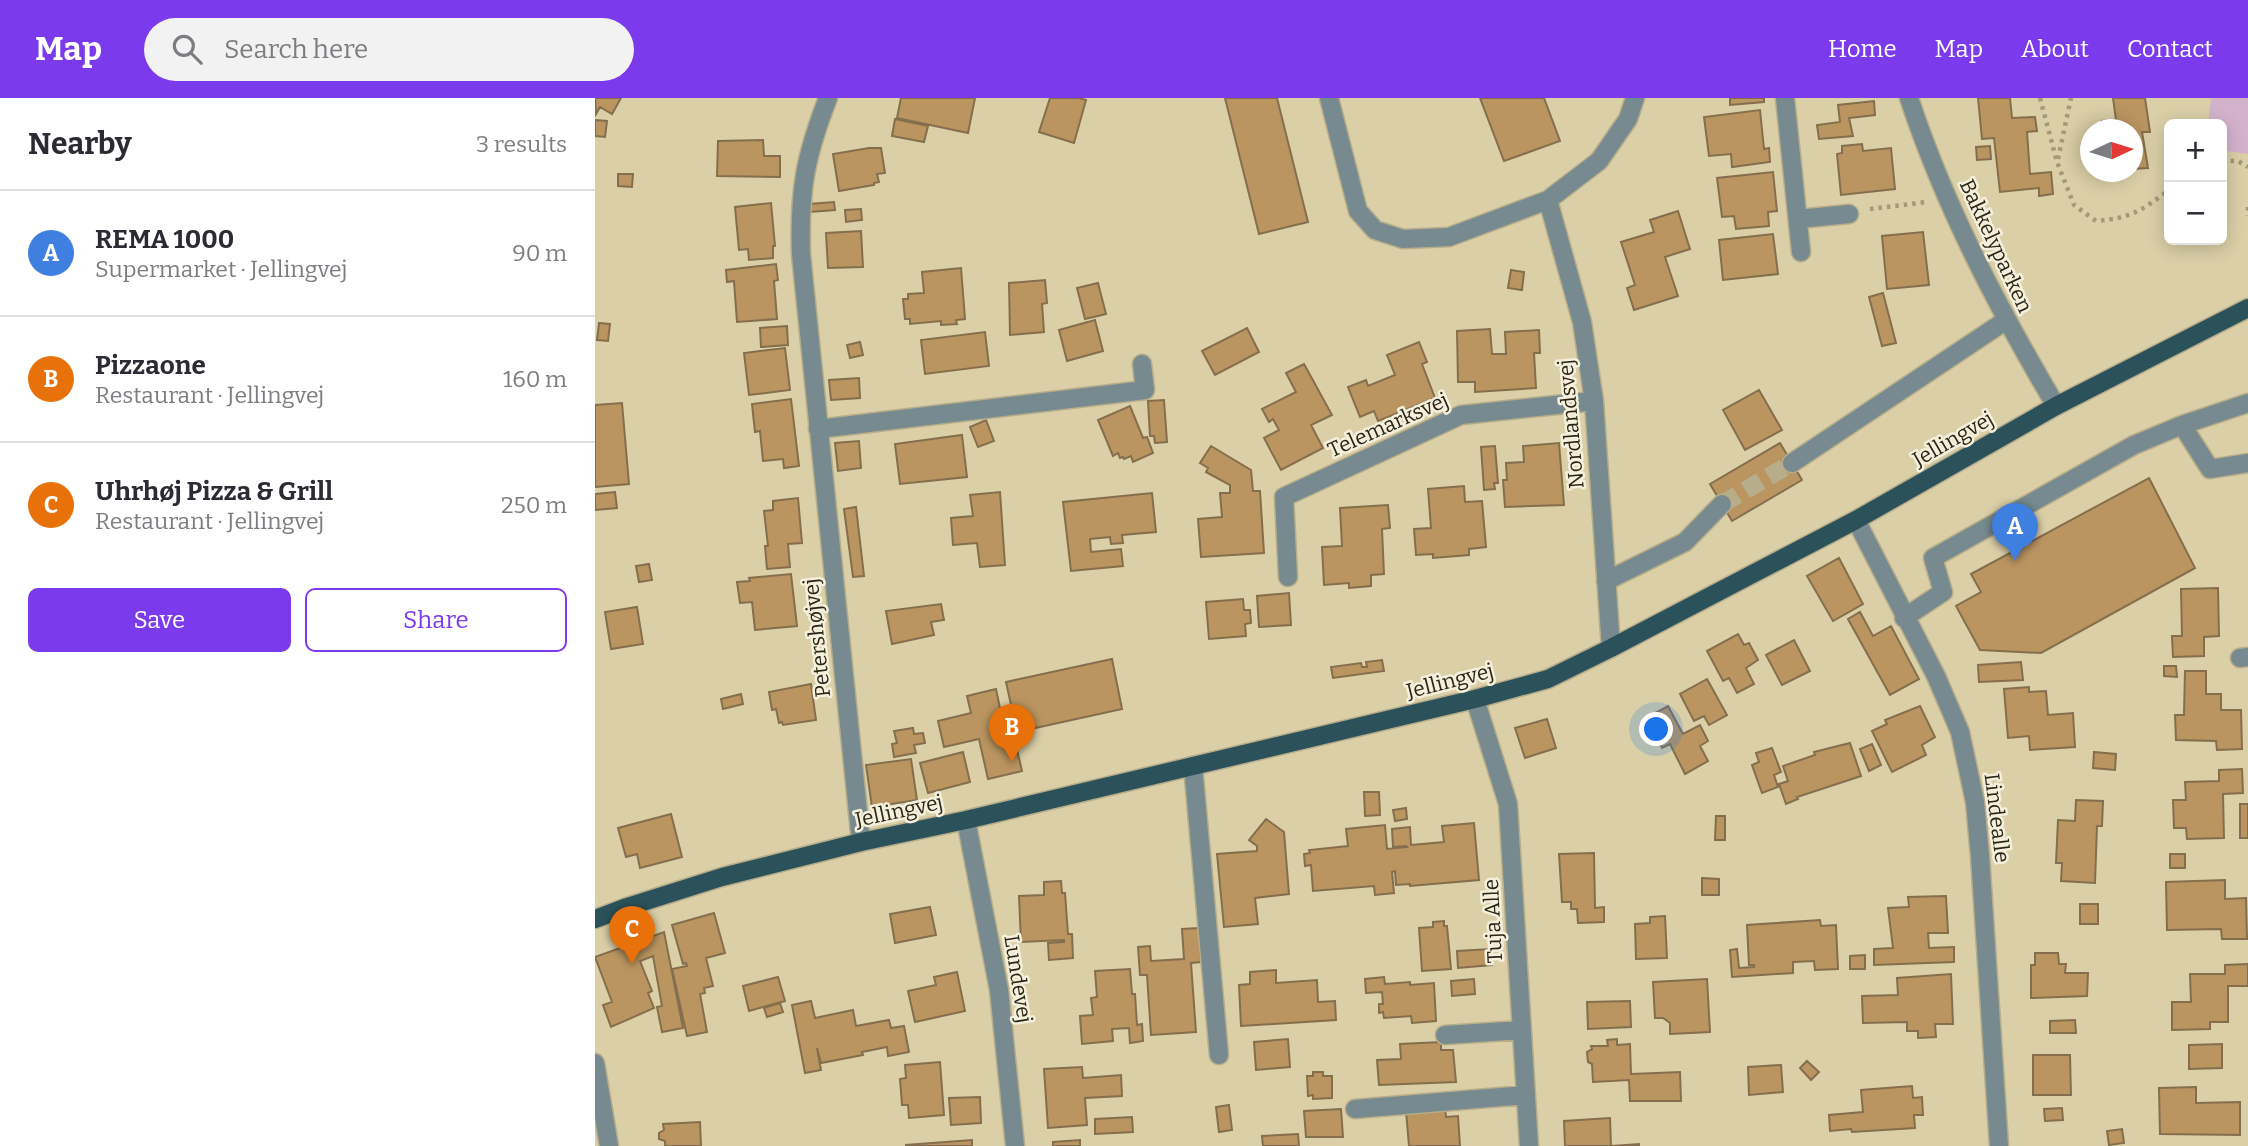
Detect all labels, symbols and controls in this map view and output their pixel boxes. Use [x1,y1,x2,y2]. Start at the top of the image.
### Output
search box [144,18,634,81]
text: Map [35,29,102,69]
icon: search [168,30,206,68]
text: Search here [224,34,368,65]
text: Home [1828,35,1897,63]
text: Map [1935,35,1983,63]
text: About [2021,35,2089,63]
text: Contact [2127,35,2213,63]
north arrow [2080,119,2143,182]
map controls [2164,119,2227,245]
button: + [2164,119,2227,182]
text: Nearby [28,126,132,162]
text: 3 results [476,130,567,158]
street label: Bakkelyparken [1954,175,2038,317]
button: − [2164,182,2227,245]
text: REMA 1000 [95,224,234,255]
text: A [43,239,59,267]
text: 90 m [512,239,567,267]
text: Supermarket · Jellingvej [95,255,348,283]
text: Pizzaone [95,350,206,381]
street label: Nordlandsvej [1552,358,1590,490]
text: B [44,365,58,393]
text: 160 m [503,365,567,393]
text: Restaurant · Jellingvej [95,381,324,409]
street label: Telemarksvej [1324,387,1452,463]
street label: Jellingvej [1907,406,1998,473]
text: Uhrhøj Pizza & Grill [95,476,333,507]
text: C [44,491,58,519]
text: 250 m [501,491,567,519]
pin: A [1992,503,2038,561]
text: Restaurant · Jellingvej [95,507,324,535]
street label: Petershøjvej [798,577,836,699]
button: Save [28,588,291,652]
button: Share [305,588,567,652]
street label: Jellingvej [1403,658,1496,705]
pin: B [989,704,1035,762]
your location [1639,712,1673,746]
street label: Lindealle [1979,772,2015,864]
street label: Jellingvej [852,789,945,833]
street label: Tuja Alle [1478,878,1508,964]
pin: C [609,906,655,964]
street label: Lundevej [998,933,1038,1025]

